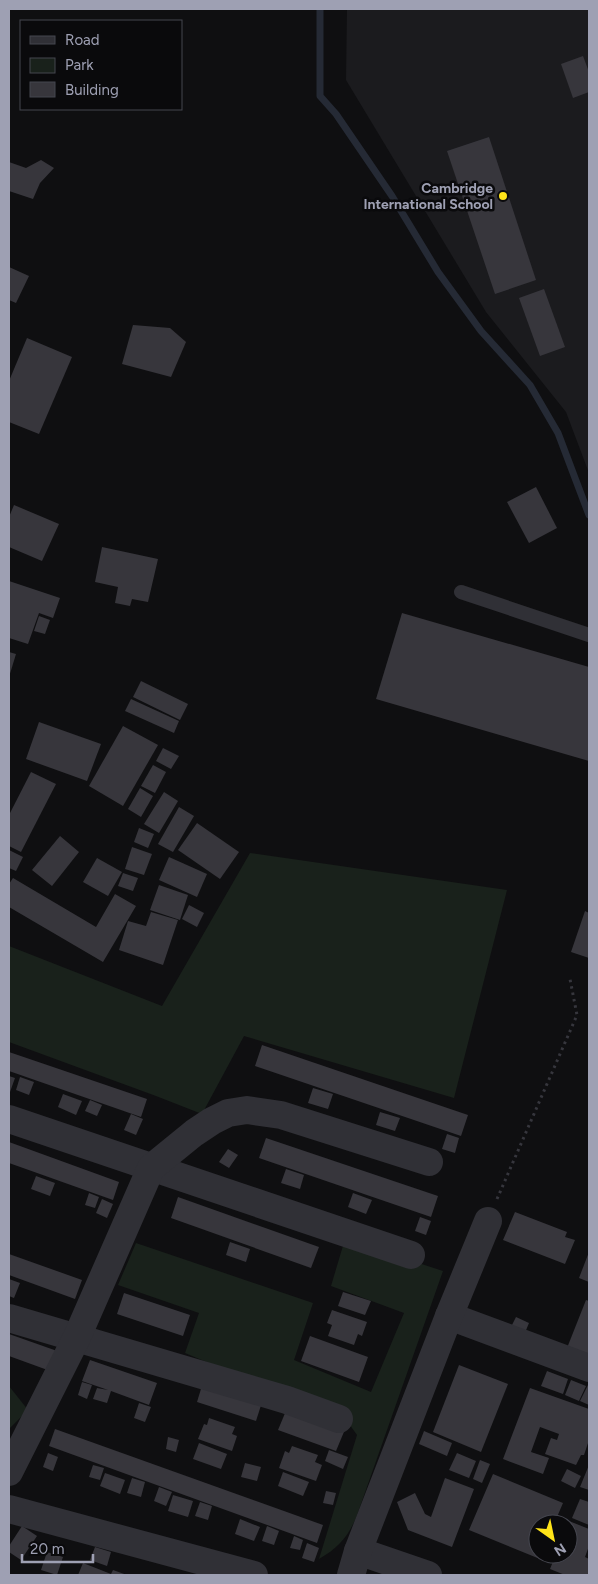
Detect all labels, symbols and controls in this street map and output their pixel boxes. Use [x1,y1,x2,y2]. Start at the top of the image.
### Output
legend [20,20,182,110]
text: Road [65,31,100,49]
text: Park [65,56,94,74]
text: Building [65,81,119,99]
place label: Cambridge International School [364,180,493,213]
marker: Cambridge International School [497,190,509,202]
north arrow [528,1514,578,1564]
scale bar [22,1532,94,1564]
text: N [551,1539,569,1560]
text: 20 m [30,1540,64,1558]

